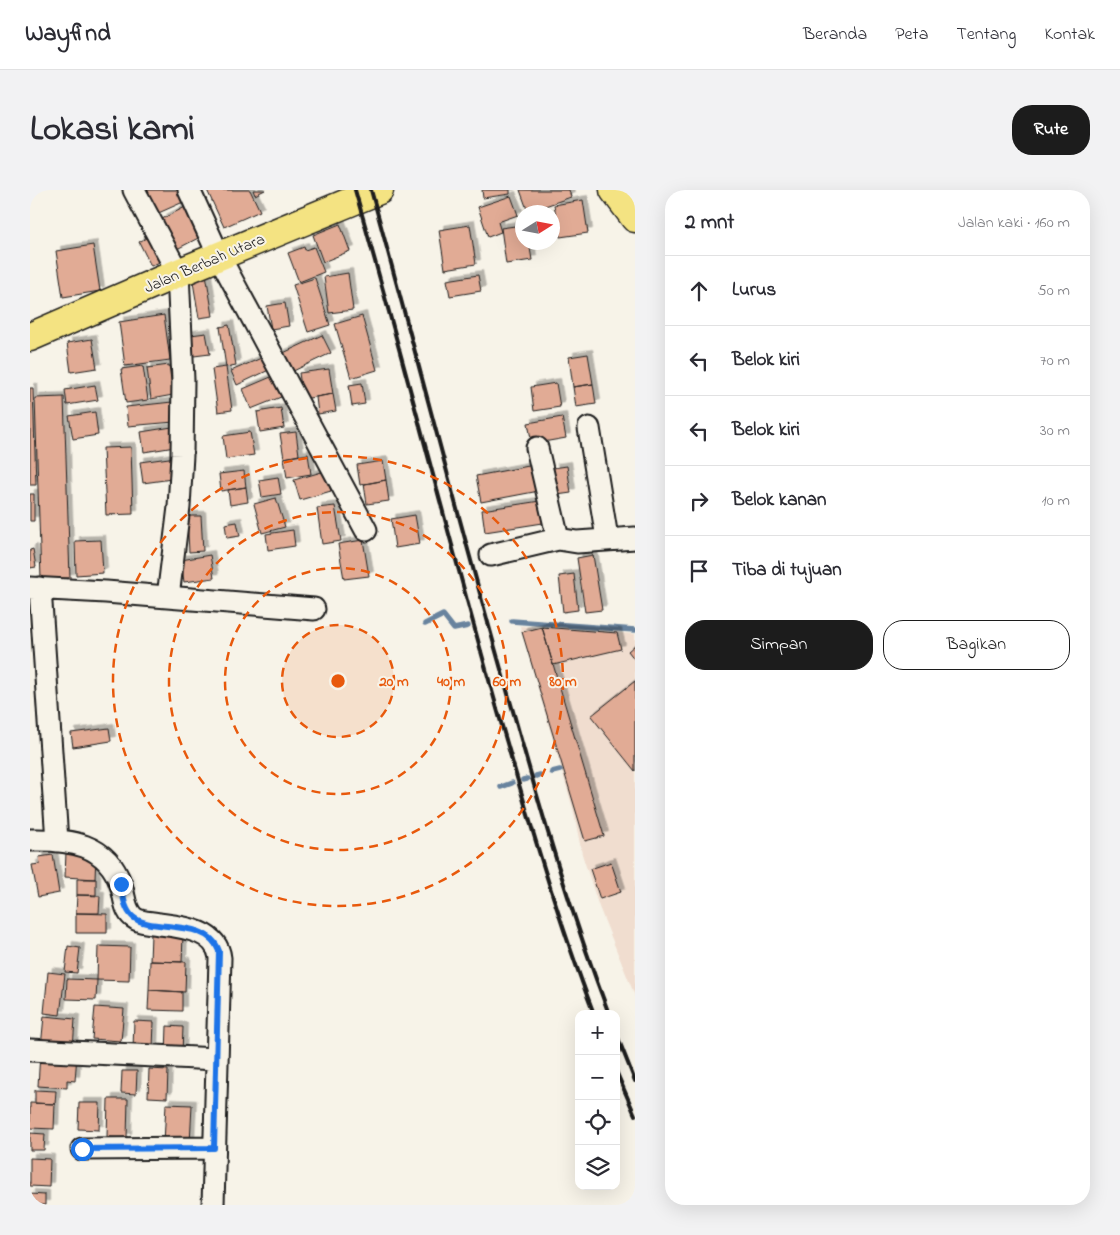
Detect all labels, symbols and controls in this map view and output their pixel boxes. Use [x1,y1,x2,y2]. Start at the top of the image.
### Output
text: Wayfind [25,17,111,52]
text: Beranda [803,22,867,48]
text: Peta [895,22,928,48]
text: Tentang [956,22,1016,48]
text: Kontak [1044,22,1095,48]
text: Lokasi kami [30,105,195,156]
button: Rute [1012,105,1090,155]
north arrow [515,205,560,250]
text: 2 mnt [685,208,734,238]
text: Jalan kaki · 160 m [958,211,1070,235]
street label: Jalan Berbah Utara [141,228,269,300]
icon: ahead [685,277,713,305]
text: Lurus [732,277,776,304]
text: 50 m [1038,279,1070,303]
icon: left [685,347,713,375]
text: Belok kiri [732,347,800,374]
text: 70 m [1040,349,1070,373]
icon: left [685,417,713,445]
text: Belok kiri [732,417,800,444]
text: 30 m [1040,419,1070,443]
icon: right [685,487,713,515]
text: Belok kanan [732,487,826,514]
text: 10 m [1042,489,1070,513]
icon: arrive [685,557,713,585]
text: Tiba di tujuan [732,557,842,584]
button: Simpan [685,620,873,670]
button: Bagikan [883,620,1070,670]
text: 20 m [378,671,409,693]
text: 40 m [436,671,465,693]
text: 60 m [492,671,522,693]
text: 80 m [548,671,577,693]
centre of rings [329,672,347,690]
route end [110,873,133,896]
map controls [575,1010,620,1190]
button: + [575,1010,620,1055]
button: − [575,1055,620,1100]
button: locate [575,1100,620,1145]
route start [71,1138,94,1161]
button: layers [575,1145,620,1190]

